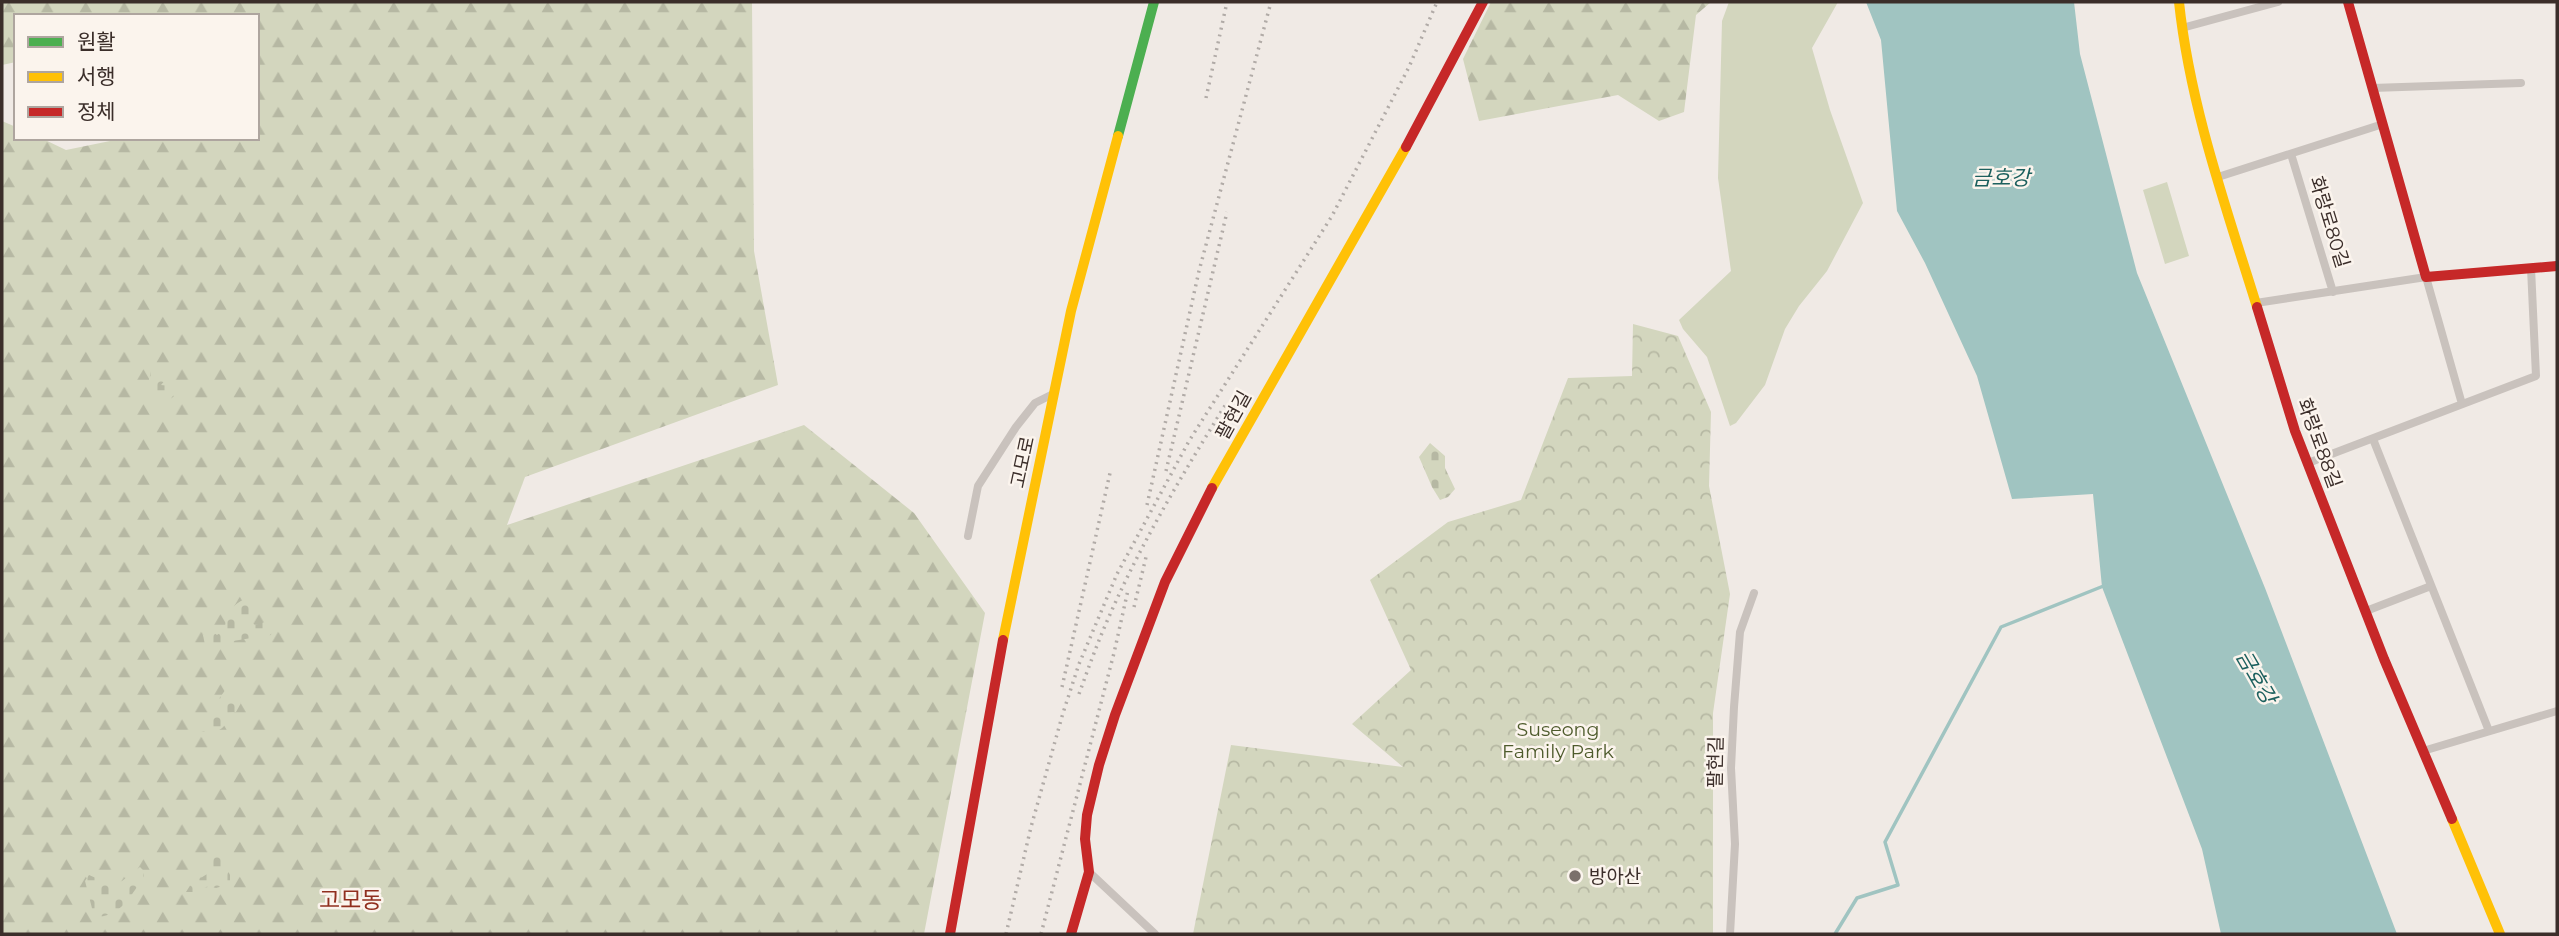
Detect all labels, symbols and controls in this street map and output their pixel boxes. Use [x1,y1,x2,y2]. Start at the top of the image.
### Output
legend [14,14,259,140]
text: 원활 [77,29,116,54]
text: 서행 [77,64,116,89]
text: 정체 [77,99,116,124]
water label: 금호강 [1972,165,2033,190]
street label: 화랑로80길 [2305,174,2354,271]
street label: 팔현길 [1211,387,1256,444]
street label: 화랑로88길 [2293,395,2346,491]
street label: 고모로 [1006,434,1039,490]
water label: 금호강 [2231,645,2283,710]
park label: Suseong Family Park [1502,718,1615,763]
street label: 팔현길 [1704,736,1727,788]
place label: 방아산 [1589,865,1641,888]
marker: 방아산 [1567,868,1583,884]
district label: 고모동 [319,886,383,914]

